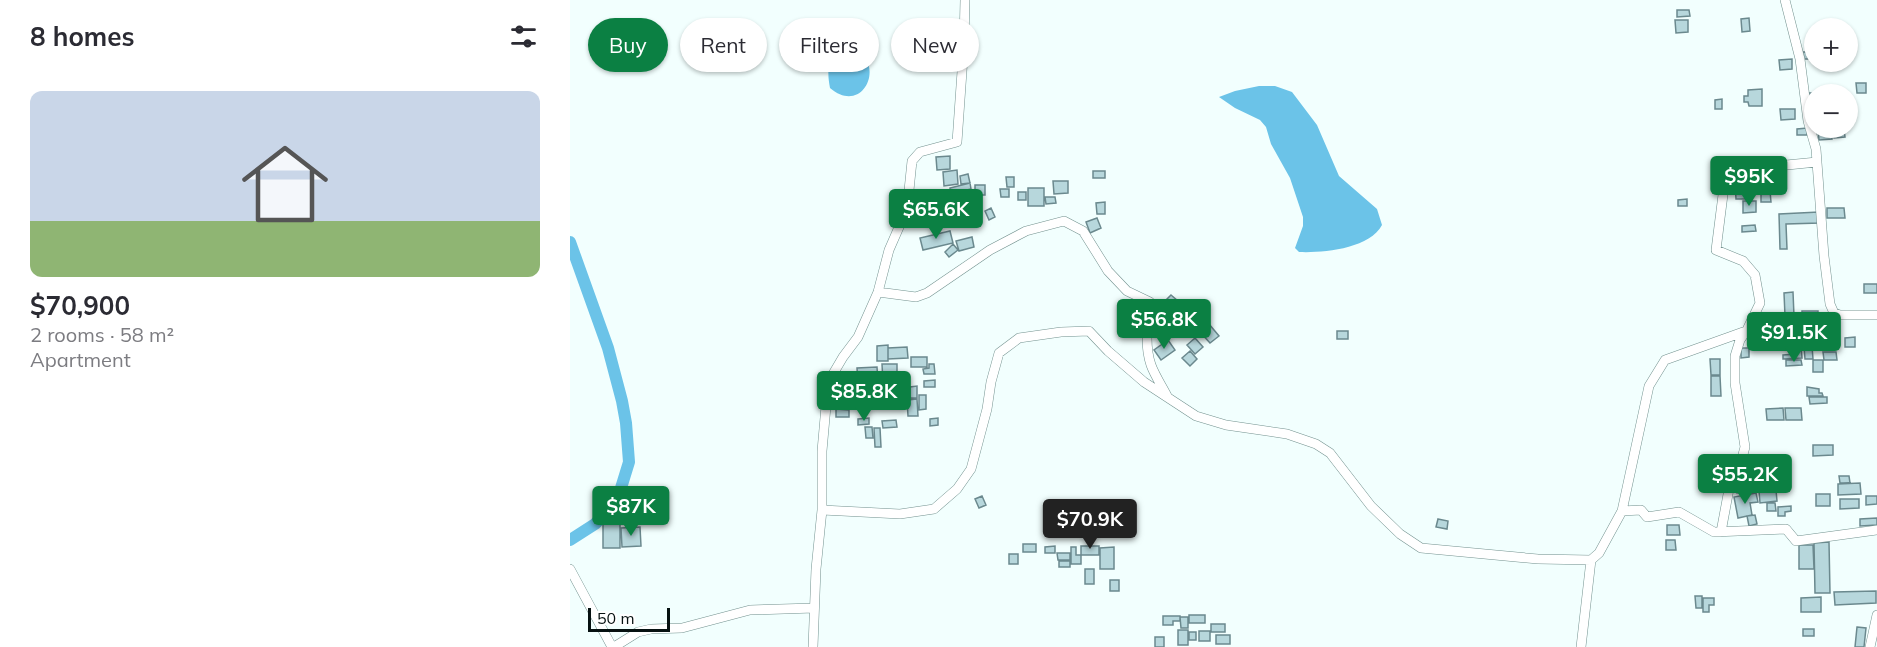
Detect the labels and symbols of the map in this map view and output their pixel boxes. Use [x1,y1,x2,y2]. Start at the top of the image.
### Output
pin: $95K [1713,156,1785,207]
pin: $65.6K [887,189,985,240]
pin: $56.8K [1115,299,1213,350]
pin: $91.5K [1745,312,1843,363]
pin: $85.8K [815,371,913,422]
pin: $55.2K [1696,454,1794,505]
pin: $87K [595,486,667,537]
pin: $70.9K [1041,499,1139,550]
scale bar [588,605,670,632]

